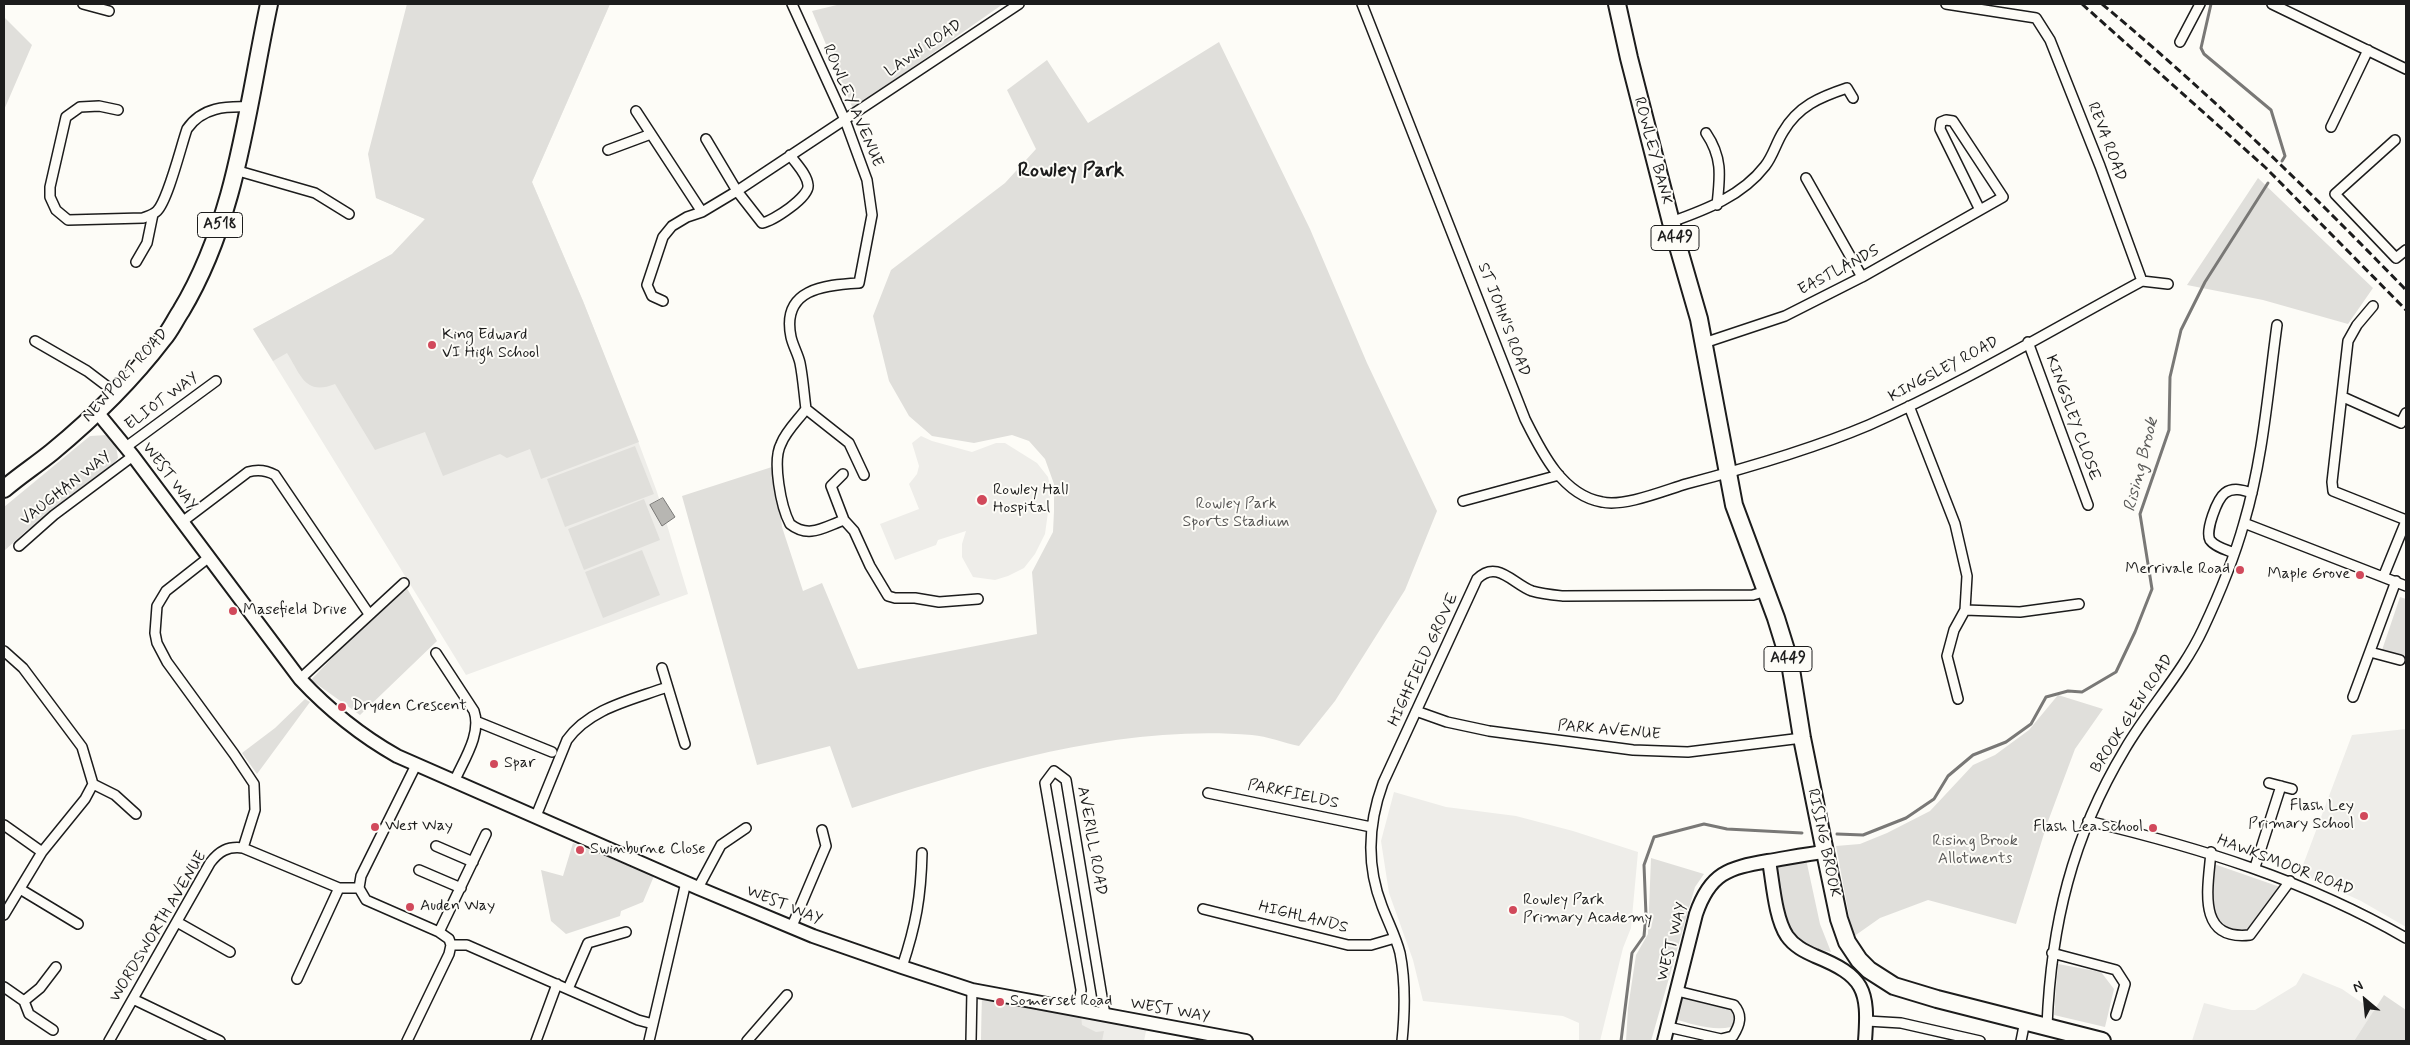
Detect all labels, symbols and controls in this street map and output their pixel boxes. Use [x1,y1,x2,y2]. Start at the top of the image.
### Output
street label: LAWN ROAD [882,16,966,82]
street label: ROWLEY AVENUE [817,42,887,170]
street label: ROWLEY BANK [1628,95,1676,207]
street label: REVA ROAD [2082,100,2130,184]
district label: Rowley Park [1018,159,1124,185]
road number: A518 [198,212,242,238]
road number: A449 [1651,226,1699,250]
street label: EASTLANDS [1795,242,1883,300]
street label: ST JOHN'S ROAD [1472,260,1534,380]
street label: NEWPORT ROAD [79,325,173,427]
place label: King Edward VI High School [442,326,539,364]
street label: KINGSLEY ROAD [1886,333,2002,407]
marker: King Edward VI High School [426,339,438,351]
street label: KINGSLEY CLOSE [2040,353,2104,483]
street label: ELIOT WAY [122,369,202,435]
water label: Rising Brook [2120,416,2164,514]
street label: WEST WAY [137,439,201,515]
street label: VAUGHAN WAY [17,448,115,530]
place label: Rowley Hall Hospital [993,481,1068,519]
marker: Rowley Hall Hospital [975,493,989,507]
park label: Rowley Park Sports Stadium [1182,495,1290,533]
place label: Merrivale Road [2125,560,2230,580]
marker: Merrivale Road [2234,564,2246,576]
place label: Maple Grove [2267,565,2350,585]
marker: Maple Grove [2354,569,2366,581]
street label: HIGHFIELD GROVE [1385,590,1463,730]
place label: Masefield Drive [243,601,347,621]
marker: Masefield Drive [227,605,239,617]
road number: A449 [1764,646,1812,672]
street label: BROOK GLEN ROAD [2087,651,2179,777]
place label: Dryden Crescent [352,697,467,717]
marker: Dryden Crescent [336,701,348,713]
street label: PARK AVENUE [1557,717,1661,745]
place label: Spar [504,754,536,774]
marker: Spar [488,758,500,770]
street label: PARKFIELDS [1246,776,1340,814]
street label: AVERILL ROAD [1072,785,1110,897]
street label: RISING BROOK [1802,787,1844,899]
place label: Flash Ley Primary School [2248,797,2354,835]
marker: Flash Ley Primary School [2358,810,2370,822]
place label: West Way [385,817,453,837]
place label: Flash Lea School [2033,818,2143,838]
marker: West Way [369,821,381,833]
marker: Flash Lea School [2147,822,2159,834]
street label: HAWKSMOOR ROAD [2214,831,2356,901]
park label: Rising Brook Allotments [1932,832,2018,870]
place label: Swinburne Close [590,840,706,860]
marker: Swinburne Close [574,844,586,856]
street label: WORDSWORTH AVENUE [106,848,212,1006]
street label: WEST WAY [743,882,825,930]
place label: Rowley Park Primary Academy [1523,891,1652,929]
place label: Auden Way [420,897,495,917]
street label: HIGHLANDS [1256,898,1350,938]
marker: Auden Way [404,901,416,913]
street label: WEST WAY [1653,901,1693,983]
marker: Rowley Park Primary Academy [1507,904,1519,916]
north arrow [2340,975,2390,1025]
text: N [2350,977,2366,997]
place label: Somerset Road [1010,992,1112,1012]
street label: WEST WAY [1129,995,1211,1027]
marker: Somerset Road [994,996,1006,1008]

